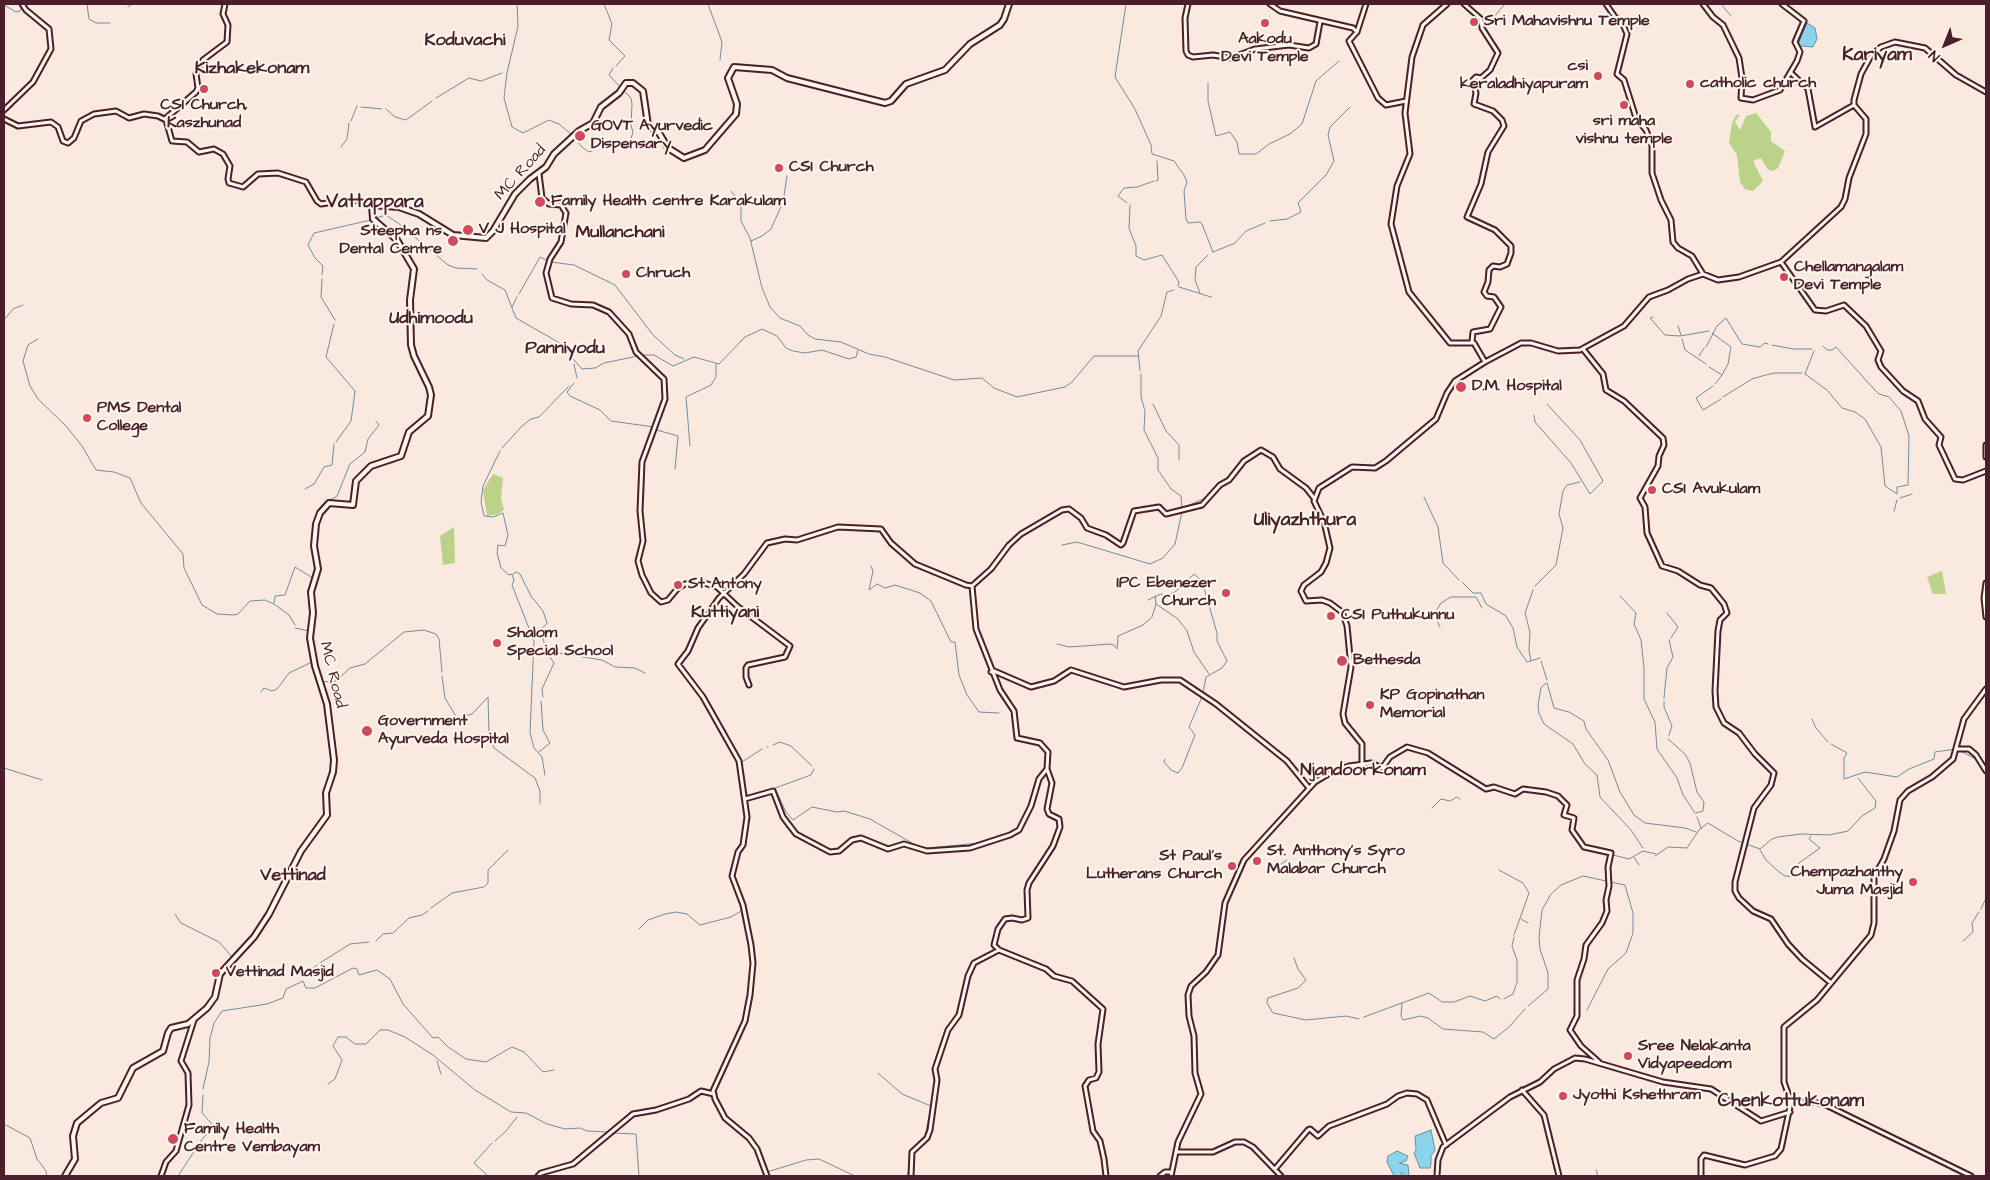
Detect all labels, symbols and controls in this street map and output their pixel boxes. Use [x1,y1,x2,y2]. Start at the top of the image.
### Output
place label: Sri Mahavishnu Temple [1484,12,1650,32]
marker: Sri Mahavishnu Temple [1468,16,1480,28]
marker: Aakodu Devi Temple [1259,17,1271,29]
north arrow [1920,20,1970,70]
district label: Koduvachi [425,30,505,52]
place label: Aakodu Devi Temple [1221,30,1309,68]
district label: Kariyam [1842,45,1912,67]
text: N [1924,46,1945,66]
place label: csi keraladhiyapuram [1460,57,1588,95]
district label: Kizhakekonam [195,58,309,80]
marker: csi keraladhiyapuram [1592,70,1604,82]
place label: catholic church [1700,74,1816,94]
marker: catholic church [1684,78,1696,90]
marker: CSI Church, Kaszhunad [198,83,210,95]
place label: CSI Church, Kaszhunad [160,96,248,134]
marker: sri maha vishnu temple [1618,99,1630,111]
place label: sri maha vishnu temple [1576,112,1672,150]
place label: GOVT Ayurvedic Dispensary [591,117,713,155]
marker: GOVT Ayurvedic Dispensary [573,129,587,143]
street label: MC Road [491,141,551,205]
place label: CSI Church [789,158,874,178]
marker: CSI Church [773,162,785,174]
district label: Vattappara [326,192,424,214]
place label: Family Health centre Karakulam [551,192,786,212]
marker: Family Health centre Karakulam [533,195,547,209]
place label: V J Hospital [479,220,565,240]
place label: Steepha ns Dental Centre [340,222,442,260]
district label: Mullanchani [575,222,665,244]
marker: V J Hospital [461,223,475,237]
marker: Steepha ns Dental Centre [446,234,460,248]
place label: Chellamangalam Devi Temple [1794,258,1903,296]
place label: Chruch [636,264,690,284]
marker: Chruch [620,268,632,280]
marker: Chellamangalam Devi Temple [1778,271,1790,283]
district label: Udhimoodu [389,308,473,330]
district label: Panniyodu [525,338,605,360]
place label: D.M. Hospital [1472,377,1562,397]
marker: D.M. Hospital [1454,380,1468,394]
place label: PMS Dental College [97,399,181,437]
marker: PMS Dental College [81,412,93,424]
place label: CSI Avukulam [1662,480,1760,500]
marker: CSI Avukulam [1646,484,1658,496]
district label: Uliyazhthura [1254,510,1356,532]
place label: IPC Ebenezer Church [1116,574,1216,612]
place label: St Antony [688,575,762,595]
marker: St Antony [672,579,684,591]
marker: IPC Ebenezer Church [1220,587,1232,599]
district label: Kuttiyani [691,602,759,624]
place label: CSI Puthukunnu [1341,606,1454,626]
marker: CSI Puthukunnu [1325,610,1337,622]
place label: Shalom Special School [507,624,613,662]
marker: Shalom Special School [491,637,503,649]
street label: MC Road [314,640,350,710]
place label: Bethesda [1353,651,1420,671]
marker: Bethesda [1335,654,1349,668]
place label: KP Gopinathan Memorial [1380,686,1484,724]
marker: KP Gopinathan Memorial [1364,699,1376,711]
place label: Government Ayurveda Hospital [378,712,509,750]
marker: Government Ayurveda Hospital [360,724,374,738]
district label: Njandoorkonam [1300,760,1426,782]
place label: St. Anthony's Syro Malabar Church [1267,842,1405,880]
place label: St Paul's Lutherans Church [1086,847,1222,885]
marker: St. Anthony's Syro Malabar Church [1251,855,1263,867]
marker: St Paul's Lutherans Church [1226,860,1238,872]
place label: Chempazhanthy Juma Masjid [1790,863,1903,901]
district label: Vettinad [260,865,326,887]
marker: Chempazhanthy Juma Masjid [1907,876,1919,888]
place label: Vettinad Masjid [226,963,334,983]
marker: Vettinad Masjid [210,967,222,979]
place label: Sree Nelakanta Vidyapeedom [1638,1037,1751,1075]
marker: Sree Nelakanta Vidyapeedom [1622,1050,1634,1062]
place label: Jyothi Kshethram [1573,1086,1701,1106]
marker: Jyothi Kshethram [1557,1090,1569,1102]
district label: Chenkottukonam [1718,1091,1864,1113]
place label: Family Health Centre Vembayam [184,1120,320,1158]
marker: Family Health Centre Vembayam [166,1132,180,1146]

